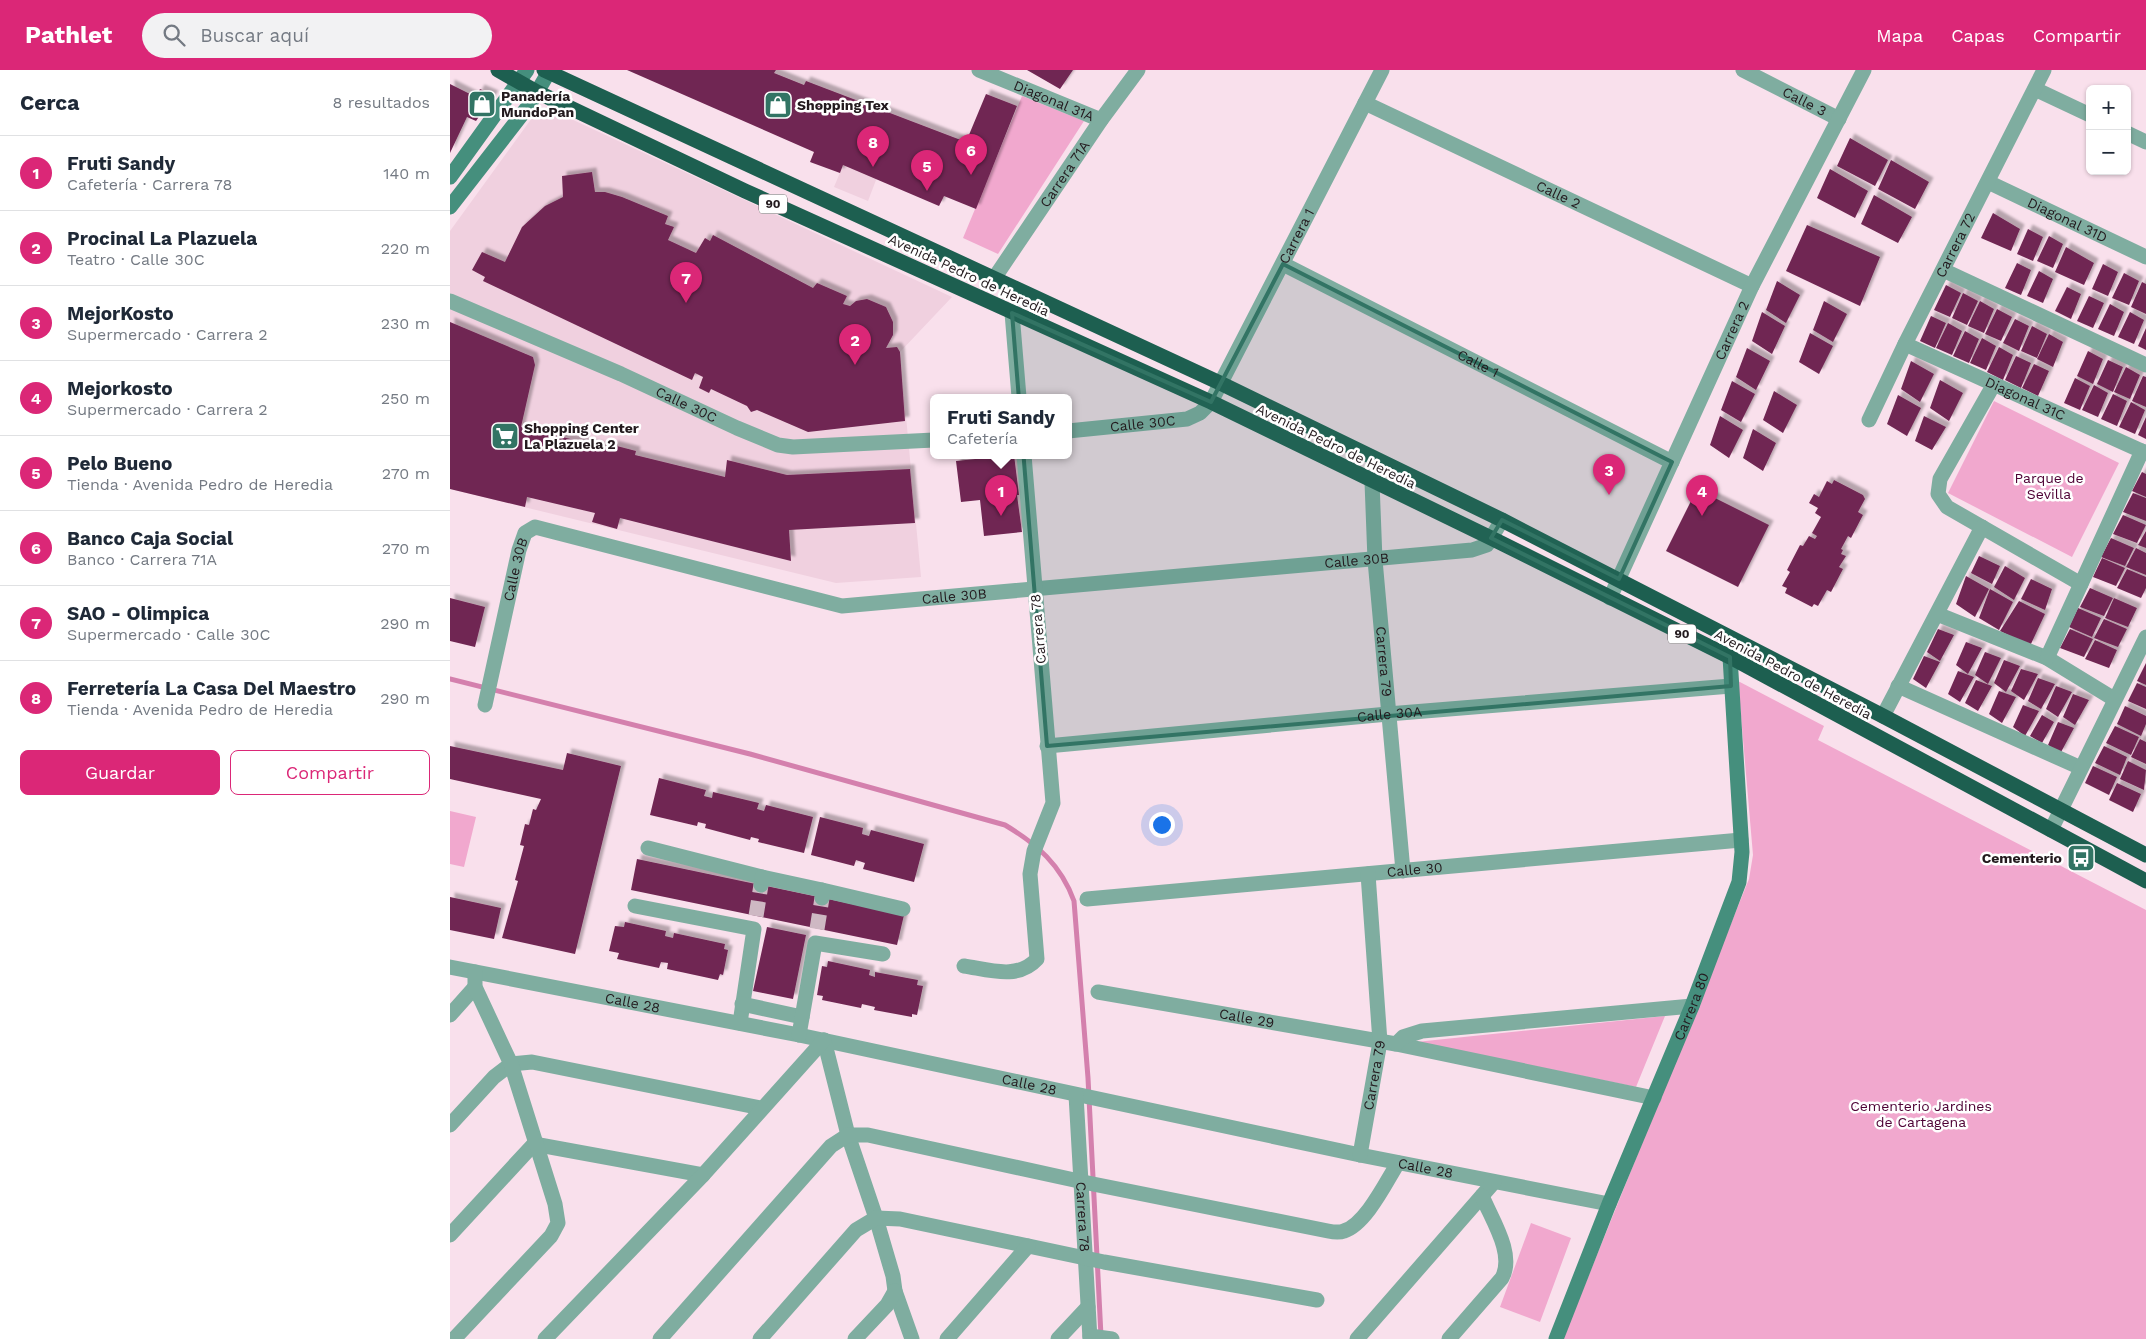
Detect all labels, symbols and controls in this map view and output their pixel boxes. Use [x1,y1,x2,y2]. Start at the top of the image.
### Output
search box [142,13,492,58]
text: Pathlet [25,21,112,49]
icon: search [160,21,188,49]
text: Buscar aquí [200,24,309,47]
text: Mapa [1876,25,1923,46]
text: Capas [1951,25,2005,46]
text: Compartir [2033,25,2121,46]
street label: Diagonal 31A [1011,77,1097,124]
street label: Calle 3 [1780,84,1829,119]
map controls [2086,85,2131,175]
button: + [2086,85,2131,130]
place label: Panadería MundoPan [501,88,574,120]
shop icon: Panadería MundoPan [467,89,497,119]
text: Cerca [20,90,79,115]
shop icon: Shopping Tex [763,90,793,120]
text: 8 resultados [332,93,430,112]
place label: Shopping Tex [797,97,890,113]
pin: 8 [857,126,889,167]
button: − [2086,130,2131,175]
pin: 6 [955,134,987,175]
street label: Carrera 71A [1037,138,1093,210]
pin: 5 [911,150,943,191]
text: Fruti Sandy [67,152,175,175]
text: 1 [33,164,39,183]
text: 140 m [383,164,430,183]
text: Cafetería · Carrera 78 [67,175,232,194]
street label: Calle 2 [1534,177,1583,212]
street label: Diagonal 31D [2025,194,2110,246]
road number: 90 [759,195,787,214]
street label: Carrera 1 [1276,206,1317,266]
street label: Carrera 72 [1932,210,1978,280]
text: Procinal La Plazuela [67,227,257,250]
street label: Avenida Pedro de Heredia [886,231,1052,319]
text: 2 [31,239,41,258]
text: 220 m [381,239,430,258]
text: Teatro · Calle 30C [67,250,205,269]
pin: 7 [670,262,702,303]
street label: Carrera 2 [1711,298,1752,362]
text: MejorKosto [67,302,174,325]
text: 3 [31,314,41,333]
text: 230 m [381,314,430,333]
pin: 2 [839,324,871,365]
text: Supermercado · Carrera 2 [67,325,268,344]
street label: Calle 1 [1455,346,1501,380]
street label: Diagonal 31C [1983,373,2068,423]
text: Mejorkosto [67,377,173,400]
street label: Calle 30C [653,383,719,425]
text: 4 [31,389,41,408]
text: 250 m [381,389,430,408]
popup [930,394,1072,459]
text: Supermercado · Carrera 2 [67,400,268,419]
street label: Avenida Pedro de Heredia [1254,400,1418,492]
text: Fruti Sandy [947,406,1055,429]
street label: Calle 30C [1109,412,1176,435]
place label: Shopping Center La Plazuela 2 [524,420,639,452]
supermarket icon: Shopping Center La Plazuela 2 [490,421,520,451]
text: Cafetería [947,429,1018,448]
text: Pelo Bueno [67,452,172,475]
pin: 3 [1593,454,1625,495]
text: 5 [31,464,41,483]
text: 270 m [382,464,430,483]
park label: Parque de Sevilla [2014,470,2084,502]
text: Tienda · Avenida Pedro de Heredia [67,475,333,494]
pin: 1 [985,475,1017,516]
pin: 4 [1686,475,1718,516]
text: Banco Caja Social [67,527,233,550]
street label: Calle 30B [500,535,531,603]
text: 6 [31,539,41,558]
text: 270 m [382,539,430,558]
street label: Calle 30B [1323,549,1390,571]
text: Banco · Carrera 71A [67,550,217,569]
street label: Calle 30B [921,585,987,607]
street label: Carrera 78 [1027,593,1049,665]
text: SAO - Olimpica [67,602,209,625]
text: 7 [31,614,41,633]
text: 290 m [380,614,430,633]
road number: 90 [1668,624,1696,644]
text: Supermercado · Calle 30C [67,625,271,644]
street label: Carrera 79 [1373,626,1395,697]
street label: Avenida Pedro de Heredia [1712,626,1874,722]
text: Ferretería La Casa Del Maestro [67,677,356,700]
text: 8 [31,689,41,708]
text: 290 m [380,689,430,708]
text: Tienda · Avenida Pedro de Heredia [67,700,333,719]
street label: Calle 30A [1356,703,1423,725]
button: Guardar [20,750,220,795]
button: Compartir [230,750,430,795]
your location [1149,812,1175,838]
bus stop icon: Cementerio [2066,843,2096,873]
place label: Cementerio [1982,850,2062,866]
street label: Calle 30 [1386,859,1443,880]
street label: Carrera 80 [1670,970,1712,1043]
street label: Calle 28 [604,989,661,1016]
street label: Calle 29 [1218,1005,1276,1031]
street label: Carrera 79 [1360,1039,1388,1111]
street label: Calle 28 [1000,1071,1058,1098]
park label: Cementerio Jardines de Cartagena [1850,1098,1992,1130]
street label: Calle 28 [1397,1155,1454,1181]
street label: Carrera 78 [1073,1181,1093,1252]

